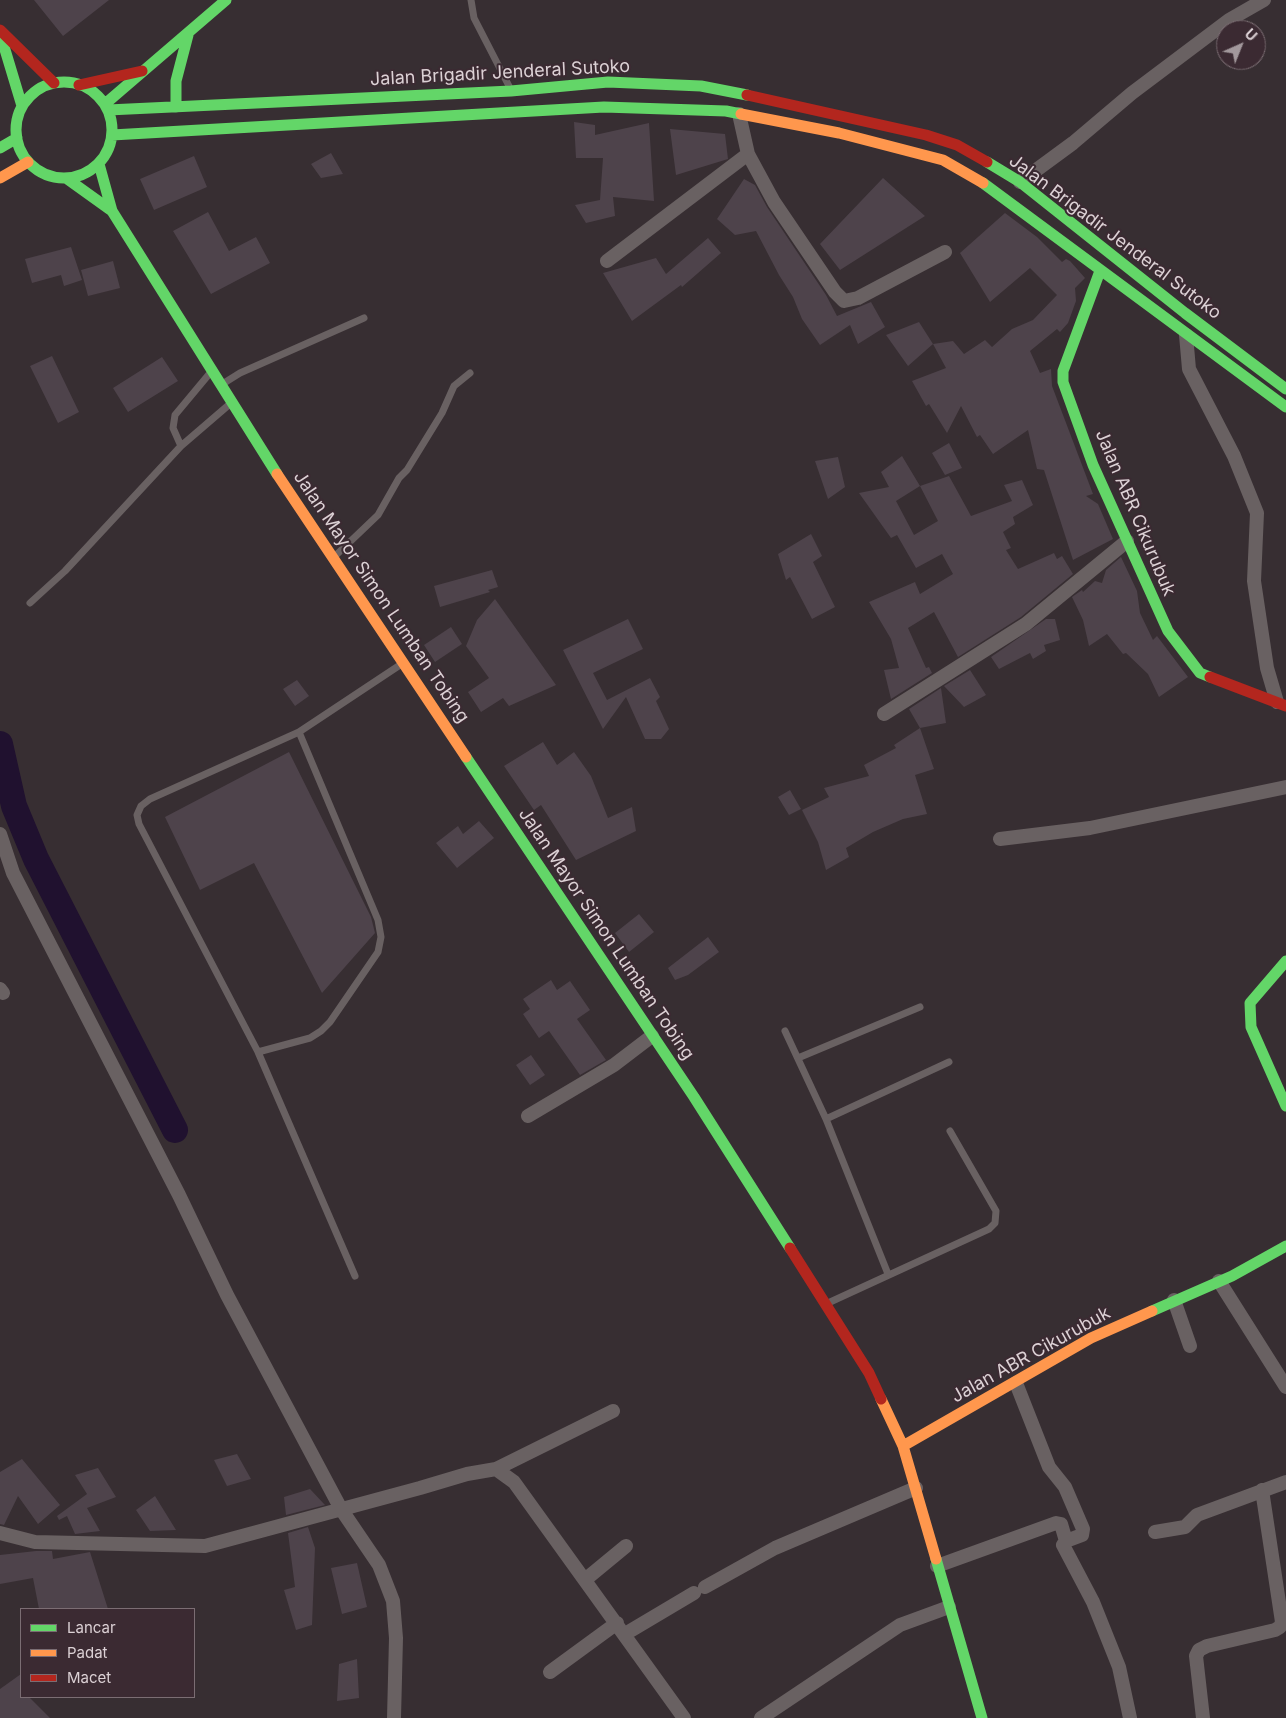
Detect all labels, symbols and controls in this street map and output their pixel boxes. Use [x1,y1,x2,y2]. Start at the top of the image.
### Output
north arrow [1216,20,1266,70]
text: U [1241,25,1261,44]
street label: Jalan Brigadir Jenderal Sutoko [369,55,631,91]
street label: Jalan Brigadir Jenderal Sutoko [1005,150,1225,324]
street label: Jalan ABR Cikurubuk [1090,427,1180,599]
street label: Jalan Mayor Simon Lumban Tobing [288,467,474,727]
street label: Jalan Mayor Simon Lumban Tobing [513,804,699,1064]
street label: Jalan ABR Cikurubuk [948,1302,1114,1408]
legend [20,1608,195,1698]
text: Lancar [67,1618,116,1637]
text: Padat [67,1643,108,1662]
text: Macet [67,1668,111,1687]

